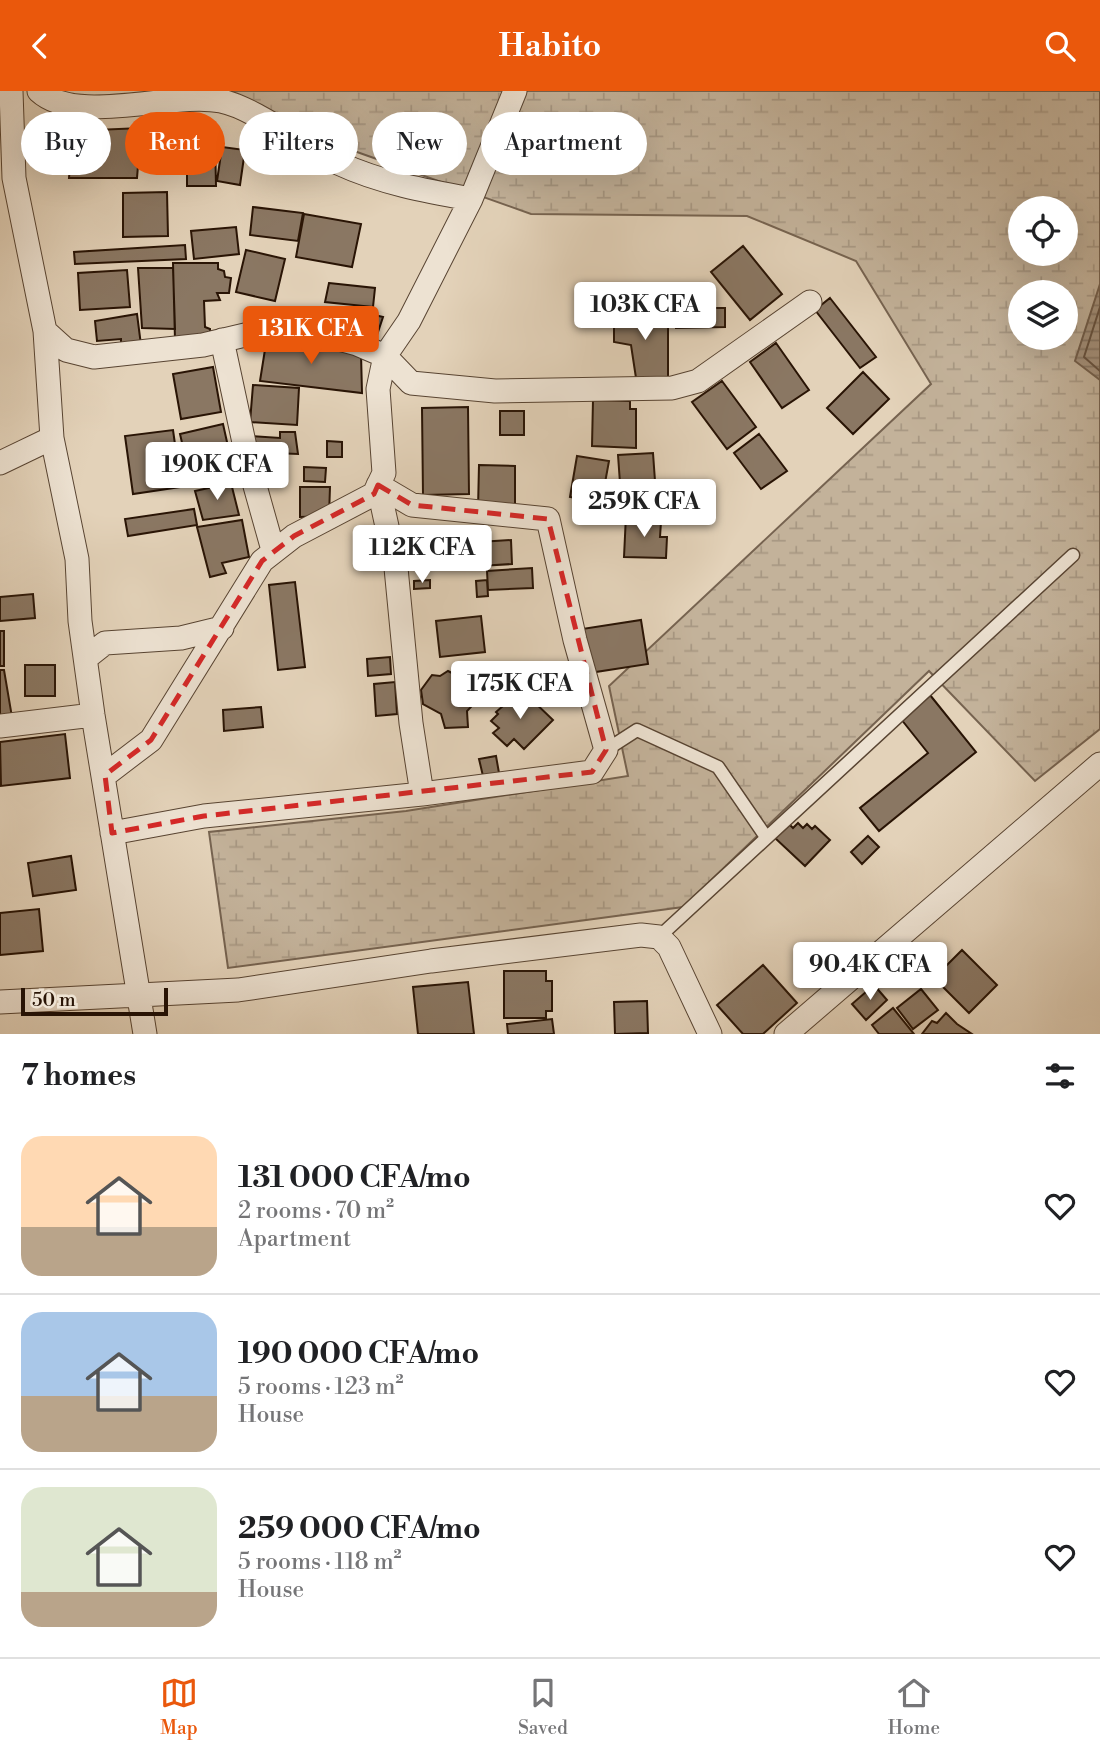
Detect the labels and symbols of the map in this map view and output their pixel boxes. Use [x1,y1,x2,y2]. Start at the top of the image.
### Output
pin: 103K CFA [573,282,717,342]
pin: 131K CFA [239,307,383,366]
pin: 190K CFA [145,443,289,502]
pin: 259K CFA [572,479,716,539]
pin: 112K CFA [350,525,494,585]
pin: 175K CFA [448,661,592,721]
pin: 90.4K CFA [790,943,950,1002]
scale bar [21,985,168,1017]

